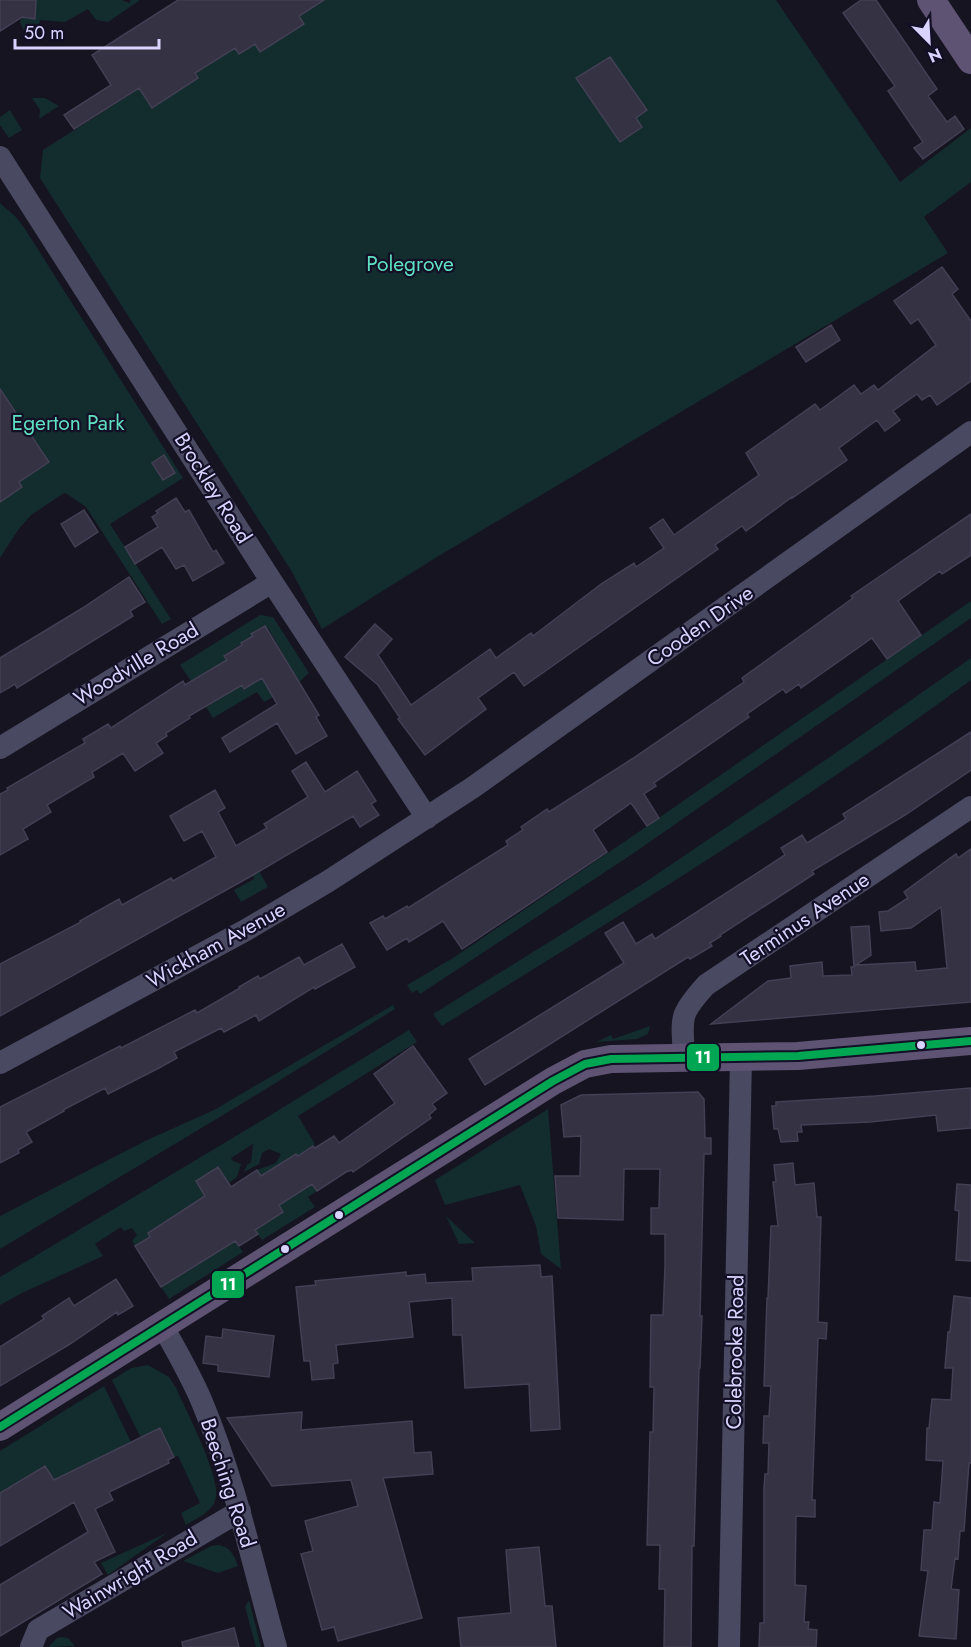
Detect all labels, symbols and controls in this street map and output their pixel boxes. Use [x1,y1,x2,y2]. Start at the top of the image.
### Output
scale bar [15,12,159,50]
north arrow [899,12,959,72]
text: 50 m [24,20,64,46]
text: N [924,42,945,68]
park label: Polegrove [366,249,454,279]
park label: Egerton Park [12,408,125,438]
street label: Brockley Road [167,427,259,549]
street label: Cooden Drive [641,578,760,674]
street label: Woodville Road [68,615,204,713]
street label: Terminus Avenue [735,865,876,973]
street label: Wickham Avenue [141,894,291,996]
unlabelled marker [915,1039,927,1051]
line badge: 11 [686,1043,720,1072]
text: 11 [695,1046,711,1069]
unlabelled marker [333,1209,345,1221]
unlabelled marker [279,1243,291,1255]
line badge: 11 [211,1270,245,1299]
text: 11 [220,1273,236,1296]
street label: Colebrooke Road [719,1274,751,1430]
street label: Beeching Road [193,1414,263,1552]
street label: Wainwright Road [57,1523,203,1627]

